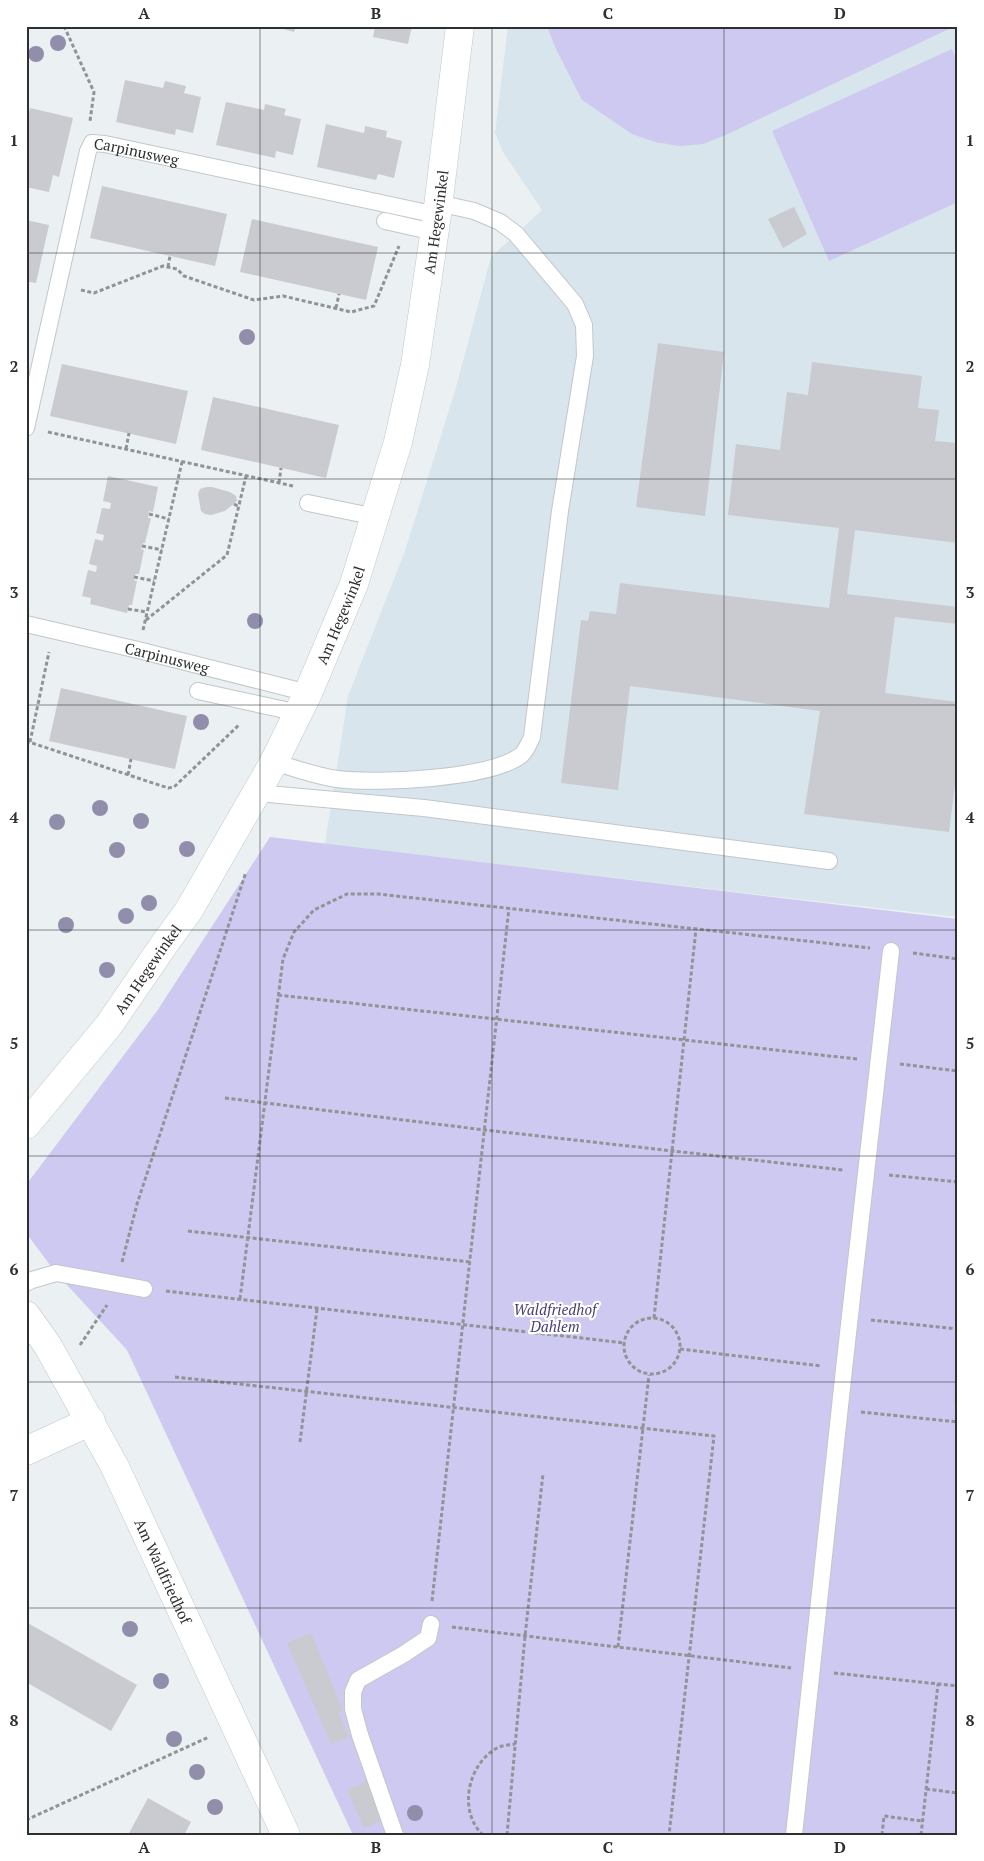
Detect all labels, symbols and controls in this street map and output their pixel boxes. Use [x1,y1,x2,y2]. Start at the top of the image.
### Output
text: A [138,2,150,24]
text: B [371,2,381,24]
text: C [603,2,613,24]
text: D [834,2,846,24]
text: 1 [9,129,19,151]
text: 1 [965,129,975,151]
street label: Carpinusweg [93,133,182,170]
street label: Am Hegewinkel [418,169,452,275]
text: 2 [9,355,19,377]
text: 2 [965,355,975,377]
street label: Am Hegewinkel [311,563,369,667]
text: 3 [9,581,19,603]
text: 3 [965,581,975,603]
street label: Carpinusweg [123,637,212,678]
text: 4 [9,806,19,828]
text: 4 [965,806,975,828]
street label: Am Hegewinkel [110,920,186,1018]
text: 5 [9,1032,19,1054]
text: 5 [965,1032,975,1054]
text: 6 [9,1258,19,1280]
text: 6 [965,1258,975,1280]
park label: Waldfriedhof Dahlem [514,1299,599,1336]
text: 7 [9,1484,19,1506]
text: 7 [965,1484,975,1506]
street label: Am Waldfriedhof [130,1515,197,1628]
text: 8 [9,1709,19,1731]
text: 8 [965,1709,975,1731]
text: A [138,1836,150,1858]
text: B [371,1836,381,1858]
text: C [603,1836,613,1858]
text: D [834,1836,846,1858]

